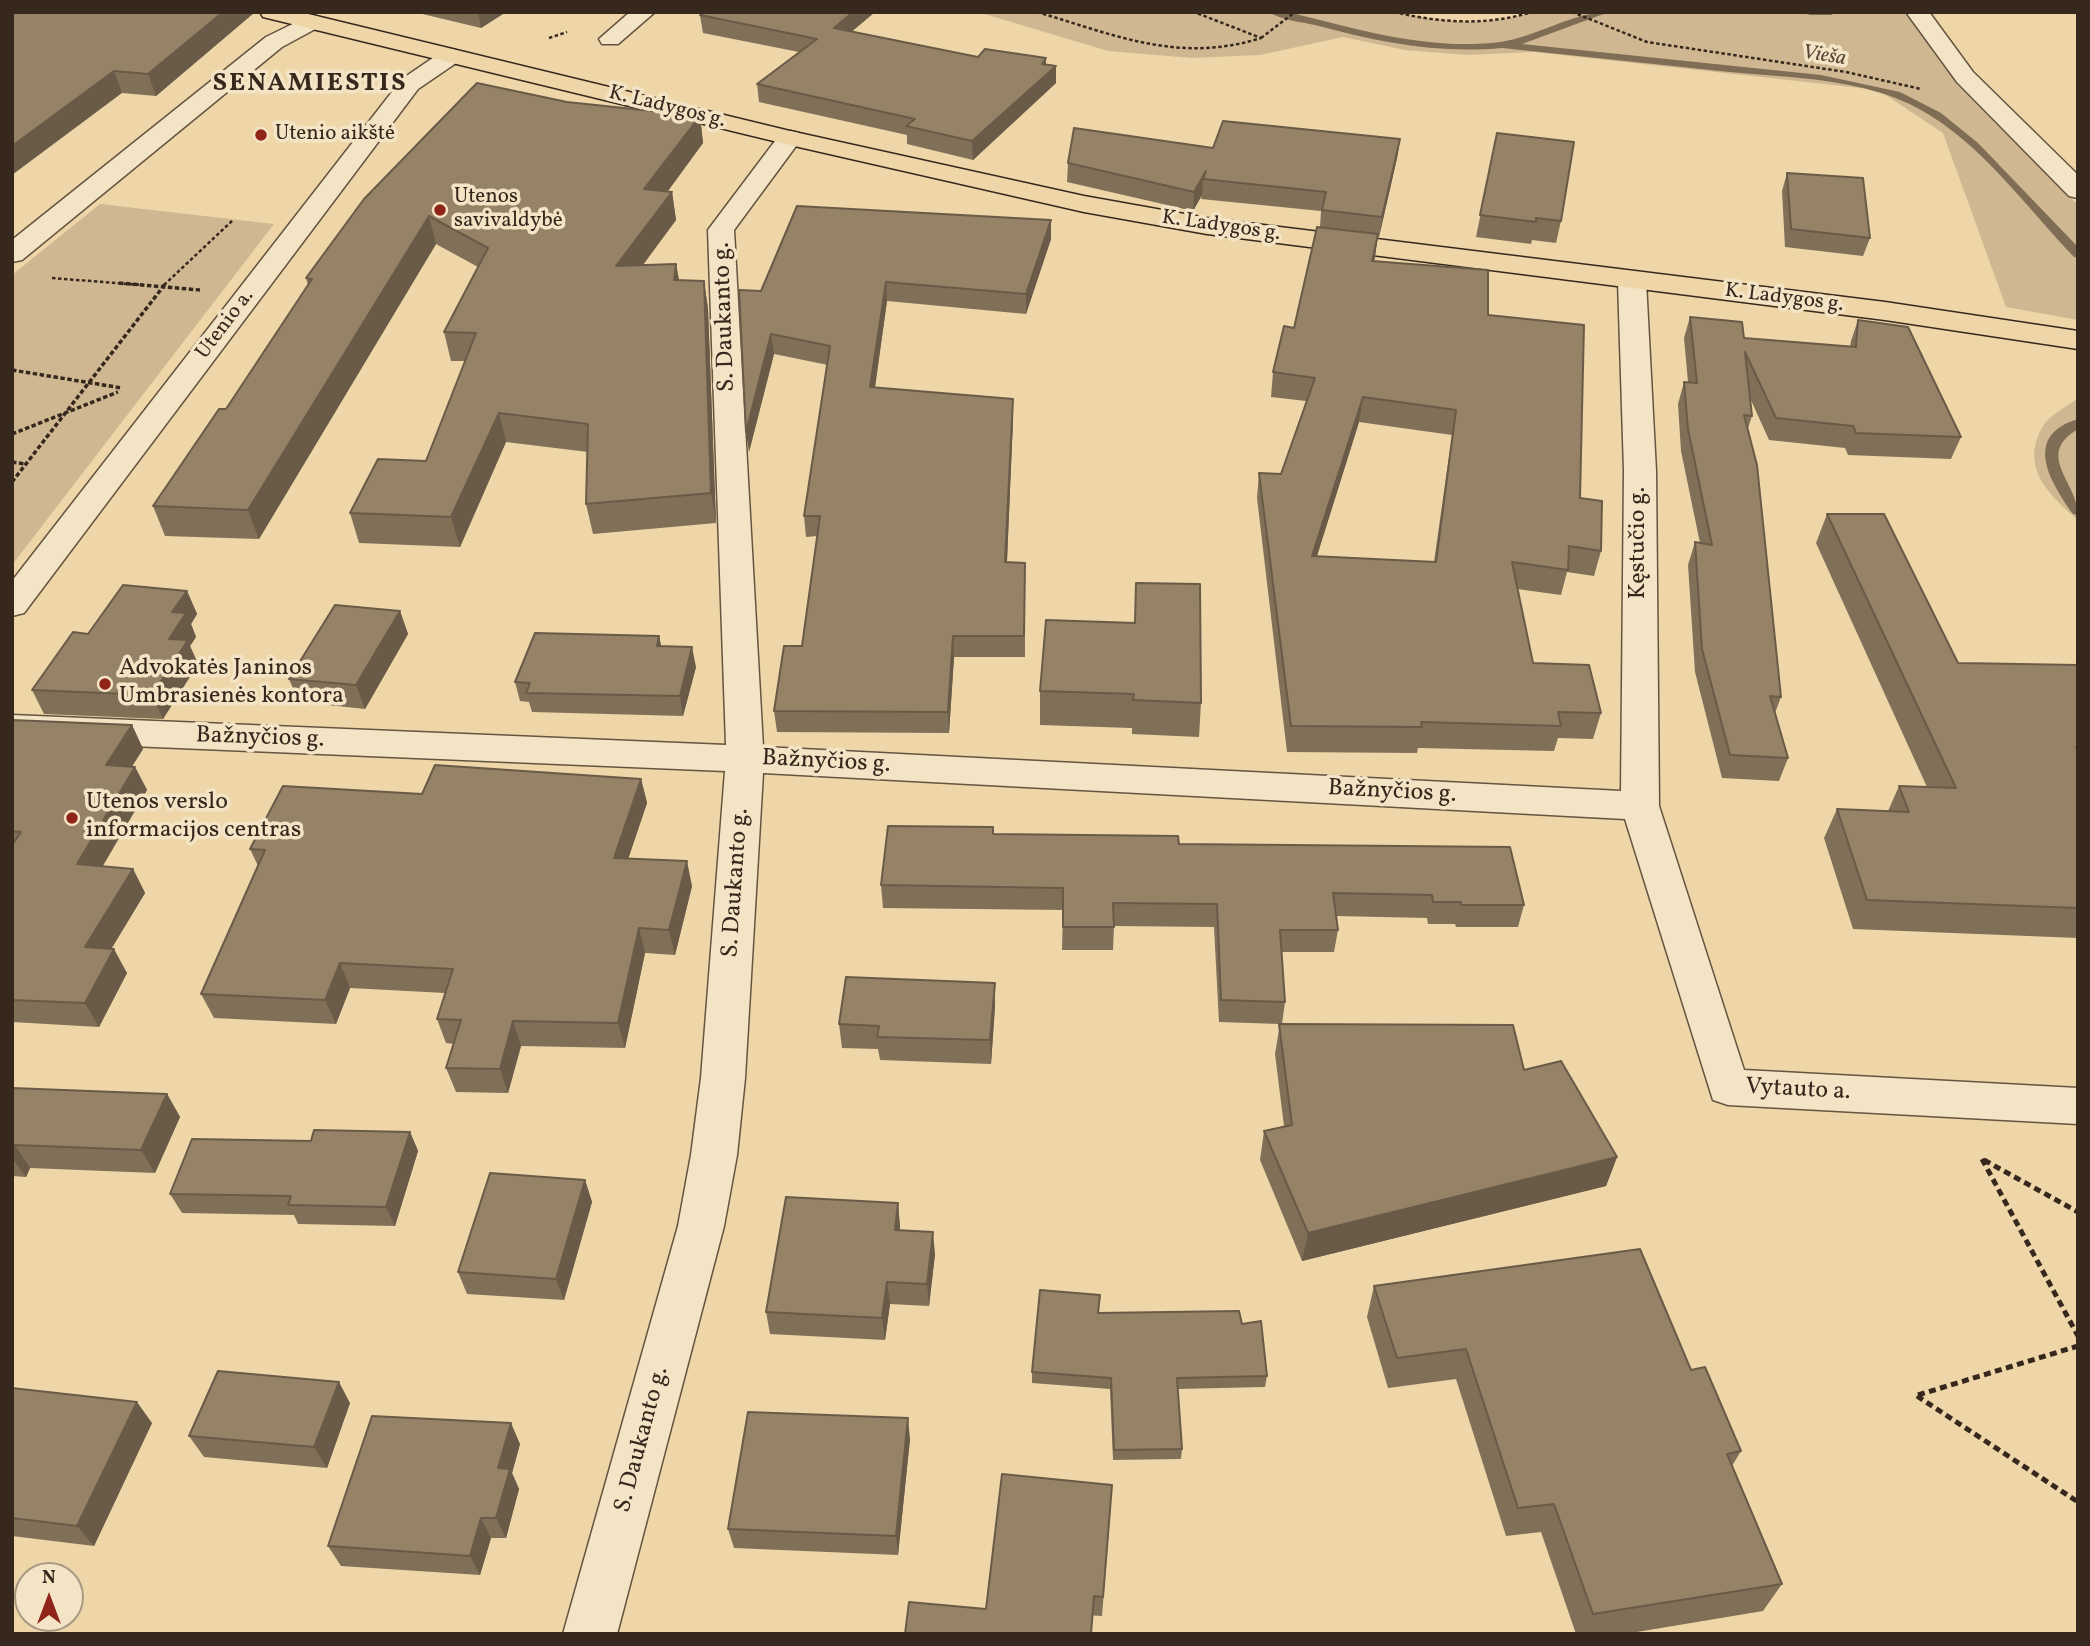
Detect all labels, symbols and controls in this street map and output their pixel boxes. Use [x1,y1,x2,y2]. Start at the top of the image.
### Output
water label: Vieša [1800,41,1848,73]
district label: SENAMIESTIS [214,69,406,101]
street label: K. Ladygos g. [606,81,728,135]
place label: Utenio aikštė [275,122,395,148]
marker: Utenio aikštė [253,127,269,143]
place label: Utenos savivaldybė [454,185,563,235]
marker: Utenos savivaldybė [432,202,448,218]
street label: K. Ladygos g. [1160,206,1282,248]
street label: S. Daukanto g. [709,242,743,392]
street label: K. Ladygos g. [1723,279,1845,319]
street label: Utenio a. [192,285,260,365]
street label: Kęstučio g. [1626,487,1654,599]
place label: Advokatės Janinos Umbrasienės kontora [119,656,344,712]
marker: Advokatės Janinos Umbrasienės kontora [97,676,113,692]
street label: Bažnyčios g. [195,722,325,756]
street label: Bažnyčios g. [761,745,891,781]
street label: Bažnyčios g. [1327,775,1457,811]
place label: Utenos verslo informacijos centras [86,790,301,846]
street label: S. Daukanto g. [717,807,757,959]
marker: Utenos verslo informacijos centras [64,810,80,826]
street label: Vytauto a. [1745,1074,1851,1108]
street label: S. Daukanto g. [610,1364,676,1516]
north arrow [14,1562,84,1632]
text: N [42,1565,56,1591]

